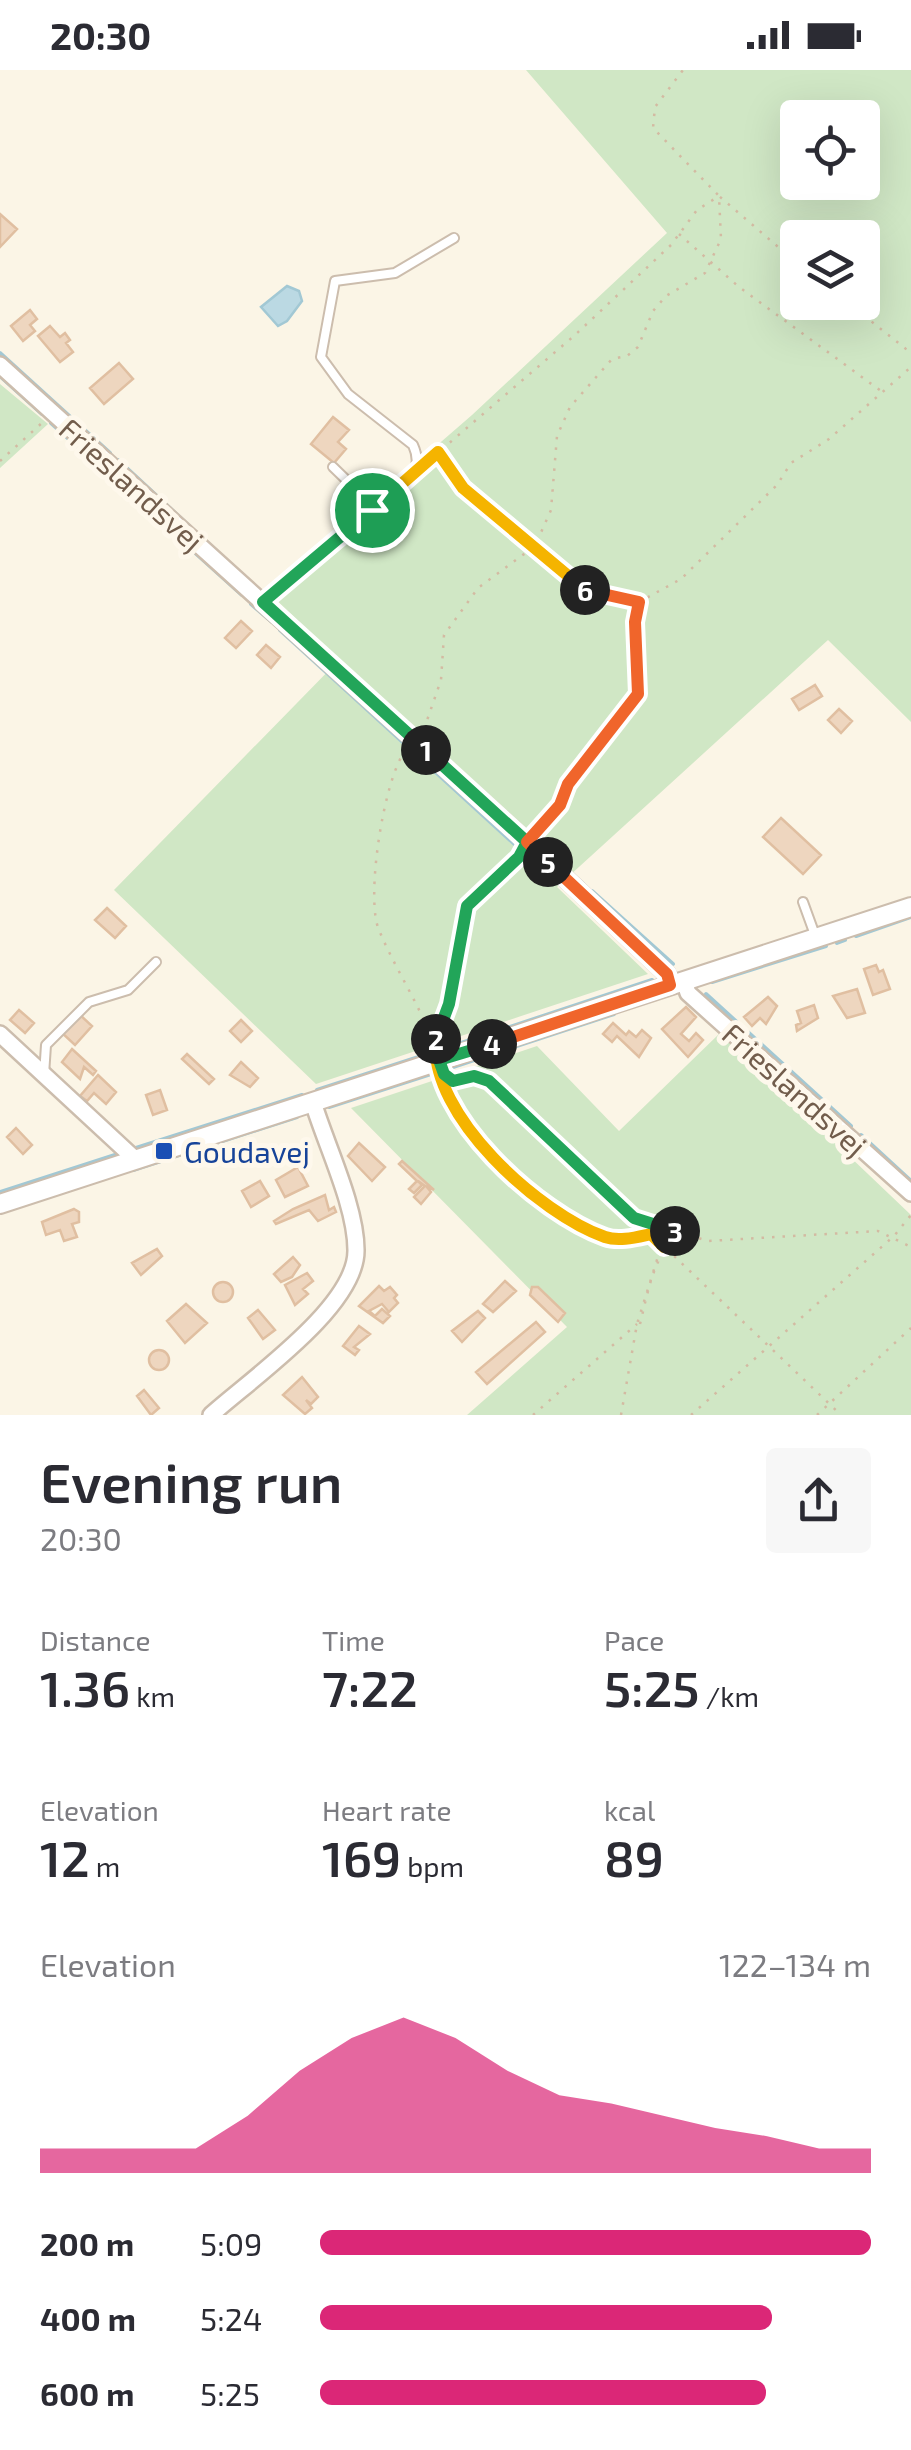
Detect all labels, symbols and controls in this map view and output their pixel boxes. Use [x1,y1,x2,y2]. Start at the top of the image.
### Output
text: 20:30 [50,12,151,58]
map controls [780,100,880,320]
button: locate [780,100,880,200]
button: layers [780,220,880,320]
street label: Frieslandsvej [53,410,211,558]
pin [330,468,415,553]
icon: arrive [345,483,400,538]
pin: 6 [560,565,610,615]
text: 6 [577,573,593,607]
pin: 1 [401,725,451,775]
text: 1 [420,733,432,767]
pin: 5 [523,837,573,887]
text: 5 [540,845,556,879]
pin: 2 [411,1014,461,1064]
street label: Frieslandsvej [716,1015,874,1163]
pin: 4 [467,1019,517,1069]
text: 2 [428,1022,444,1056]
text: 4 [483,1027,501,1061]
place label: Goudavej [184,1133,310,1169]
marker: Goudavej [153,1140,175,1162]
pin: 3 [650,1206,700,1256]
text: 3 [667,1214,683,1248]
text: Evening run [40,1448,342,1514]
button: share [766,1448,871,1553]
text: 20:30 [40,1519,122,1557]
text: Distance [40,1623,151,1657]
text: Time [322,1623,385,1657]
text: Pace [604,1623,664,1657]
text: 1.36 [40,1657,130,1717]
text: 7:22 [322,1657,418,1717]
text: 5:25 [604,1657,700,1717]
text: km [130,1679,175,1713]
text: /km [700,1679,759,1713]
text: Elevation [40,1793,159,1827]
text: Heart rate [322,1793,452,1827]
text: kcal [604,1793,655,1827]
text: 12 [40,1827,90,1887]
text: 169 [322,1827,401,1887]
text: 89 [604,1827,664,1887]
text: m [90,1849,120,1883]
text: bpm [401,1849,464,1883]
text: Elevation [40,1945,176,1983]
text: 122–134 m [719,1945,871,1983]
text: 200 m [40,2224,134,2262]
text: 5:09 [200,2224,262,2262]
text: 400 m [40,2299,136,2337]
text: 5:24 [200,2299,262,2337]
text: 600 m [40,2374,134,2412]
text: 5:25 [200,2374,260,2412]

